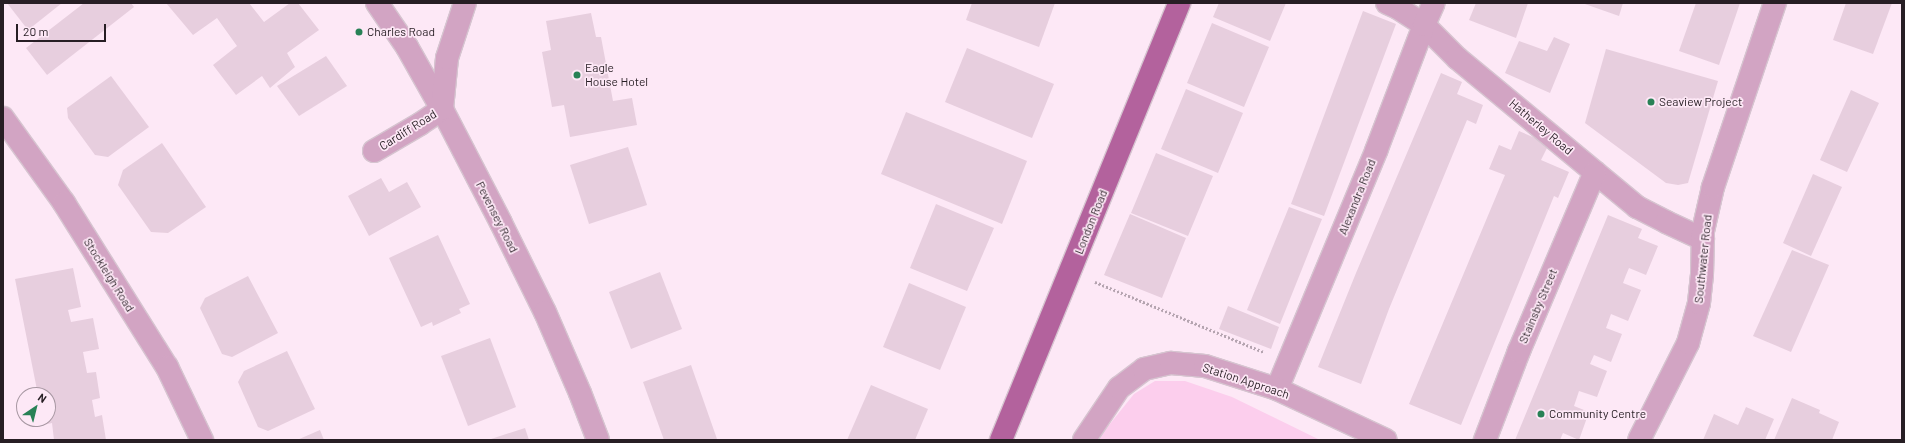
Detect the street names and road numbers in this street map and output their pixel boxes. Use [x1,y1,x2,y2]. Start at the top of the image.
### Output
street label: Hatherley Road [1506,96,1576,158]
street label: Cardiff Road [377,107,439,153]
street label: Alexandra Road [1335,157,1379,237]
street label: Pevensey Road [473,179,521,255]
street label: London Road [1072,188,1110,256]
street label: Southwater Road [1691,214,1715,304]
street label: Stockleigh Road [81,236,137,314]
street label: Stainsby Street [1516,266,1560,346]
street label: Station Approach [1201,360,1291,402]

